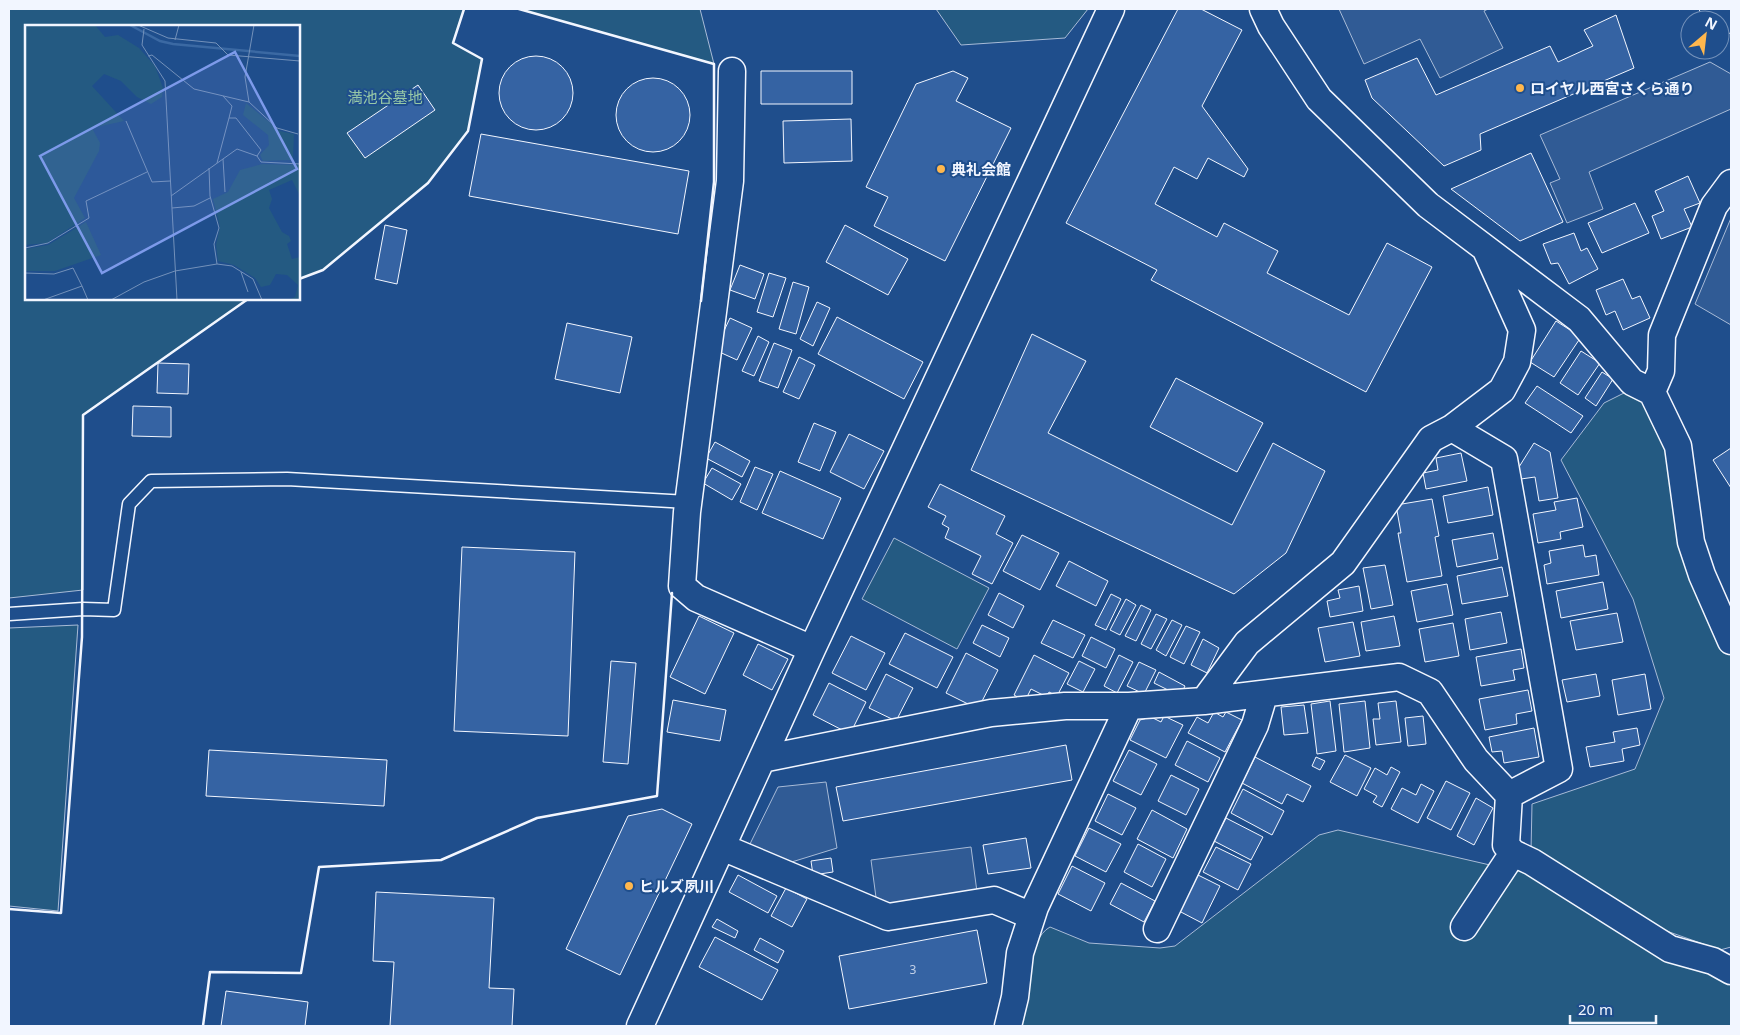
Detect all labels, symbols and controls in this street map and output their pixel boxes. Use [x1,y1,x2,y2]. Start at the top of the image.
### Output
north arrow [1680,10,1730,60]
text: N [1702,12,1721,34]
inset map [25,25,300,300]
place label: ロイヤル西宮さくら通り [1530,78,1695,98]
marker: ロイヤル西宮さくら通り [1514,82,1526,94]
park label: 満池谷墓地 [347,87,423,107]
place label: 典礼会館 [951,159,1011,179]
marker: 典礼会館 [935,163,947,175]
place label: ヒルズ夙川 [639,876,714,896]
marker: ヒルズ夙川 [623,880,635,892]
house number: 3 [910,961,917,978]
scale bar [1570,992,1656,1024]
text: 20 m [1578,999,1613,1019]

